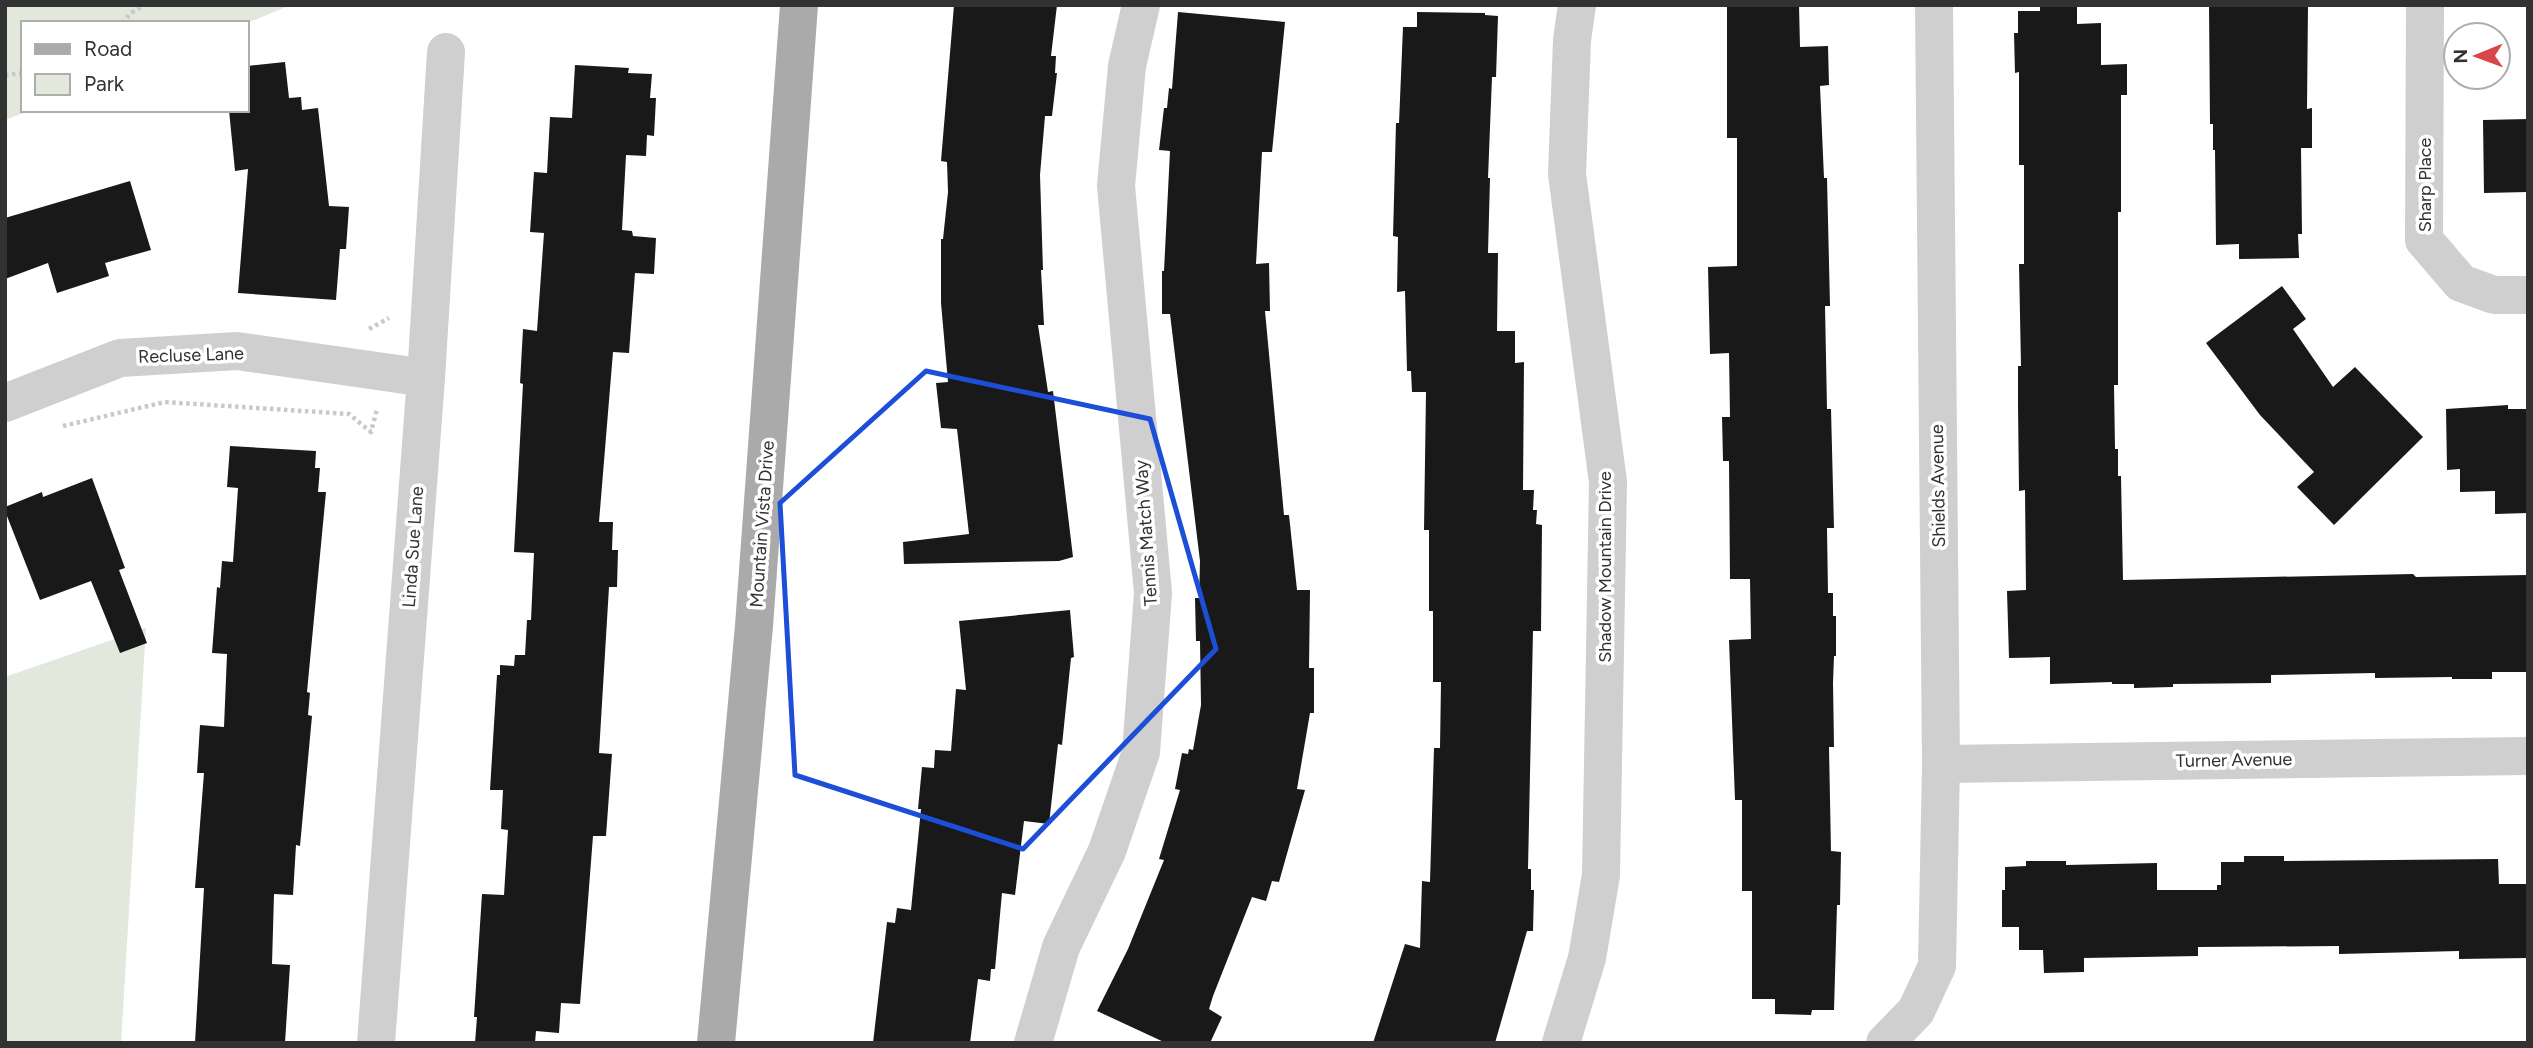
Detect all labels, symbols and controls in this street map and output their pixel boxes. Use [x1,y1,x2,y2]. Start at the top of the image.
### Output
legend [21,21,248,112]
north arrow [2442,21,2512,91]
text: Road [84,36,132,61]
text: N [2449,49,2472,64]
text: Park [84,71,125,96]
street label: Sharp Place [2414,138,2436,232]
street label: Recluse Lane [138,342,244,368]
street label: Shields Avenue [1926,424,1950,548]
street label: Mountain Vista Drive [745,440,779,608]
street label: Tennis Match Way [1130,459,1162,607]
street label: Shadow Mountain Drive [1594,471,1616,663]
street label: Linda Sue Lane [398,485,428,608]
street label: Turner Avenue [2176,748,2293,772]

